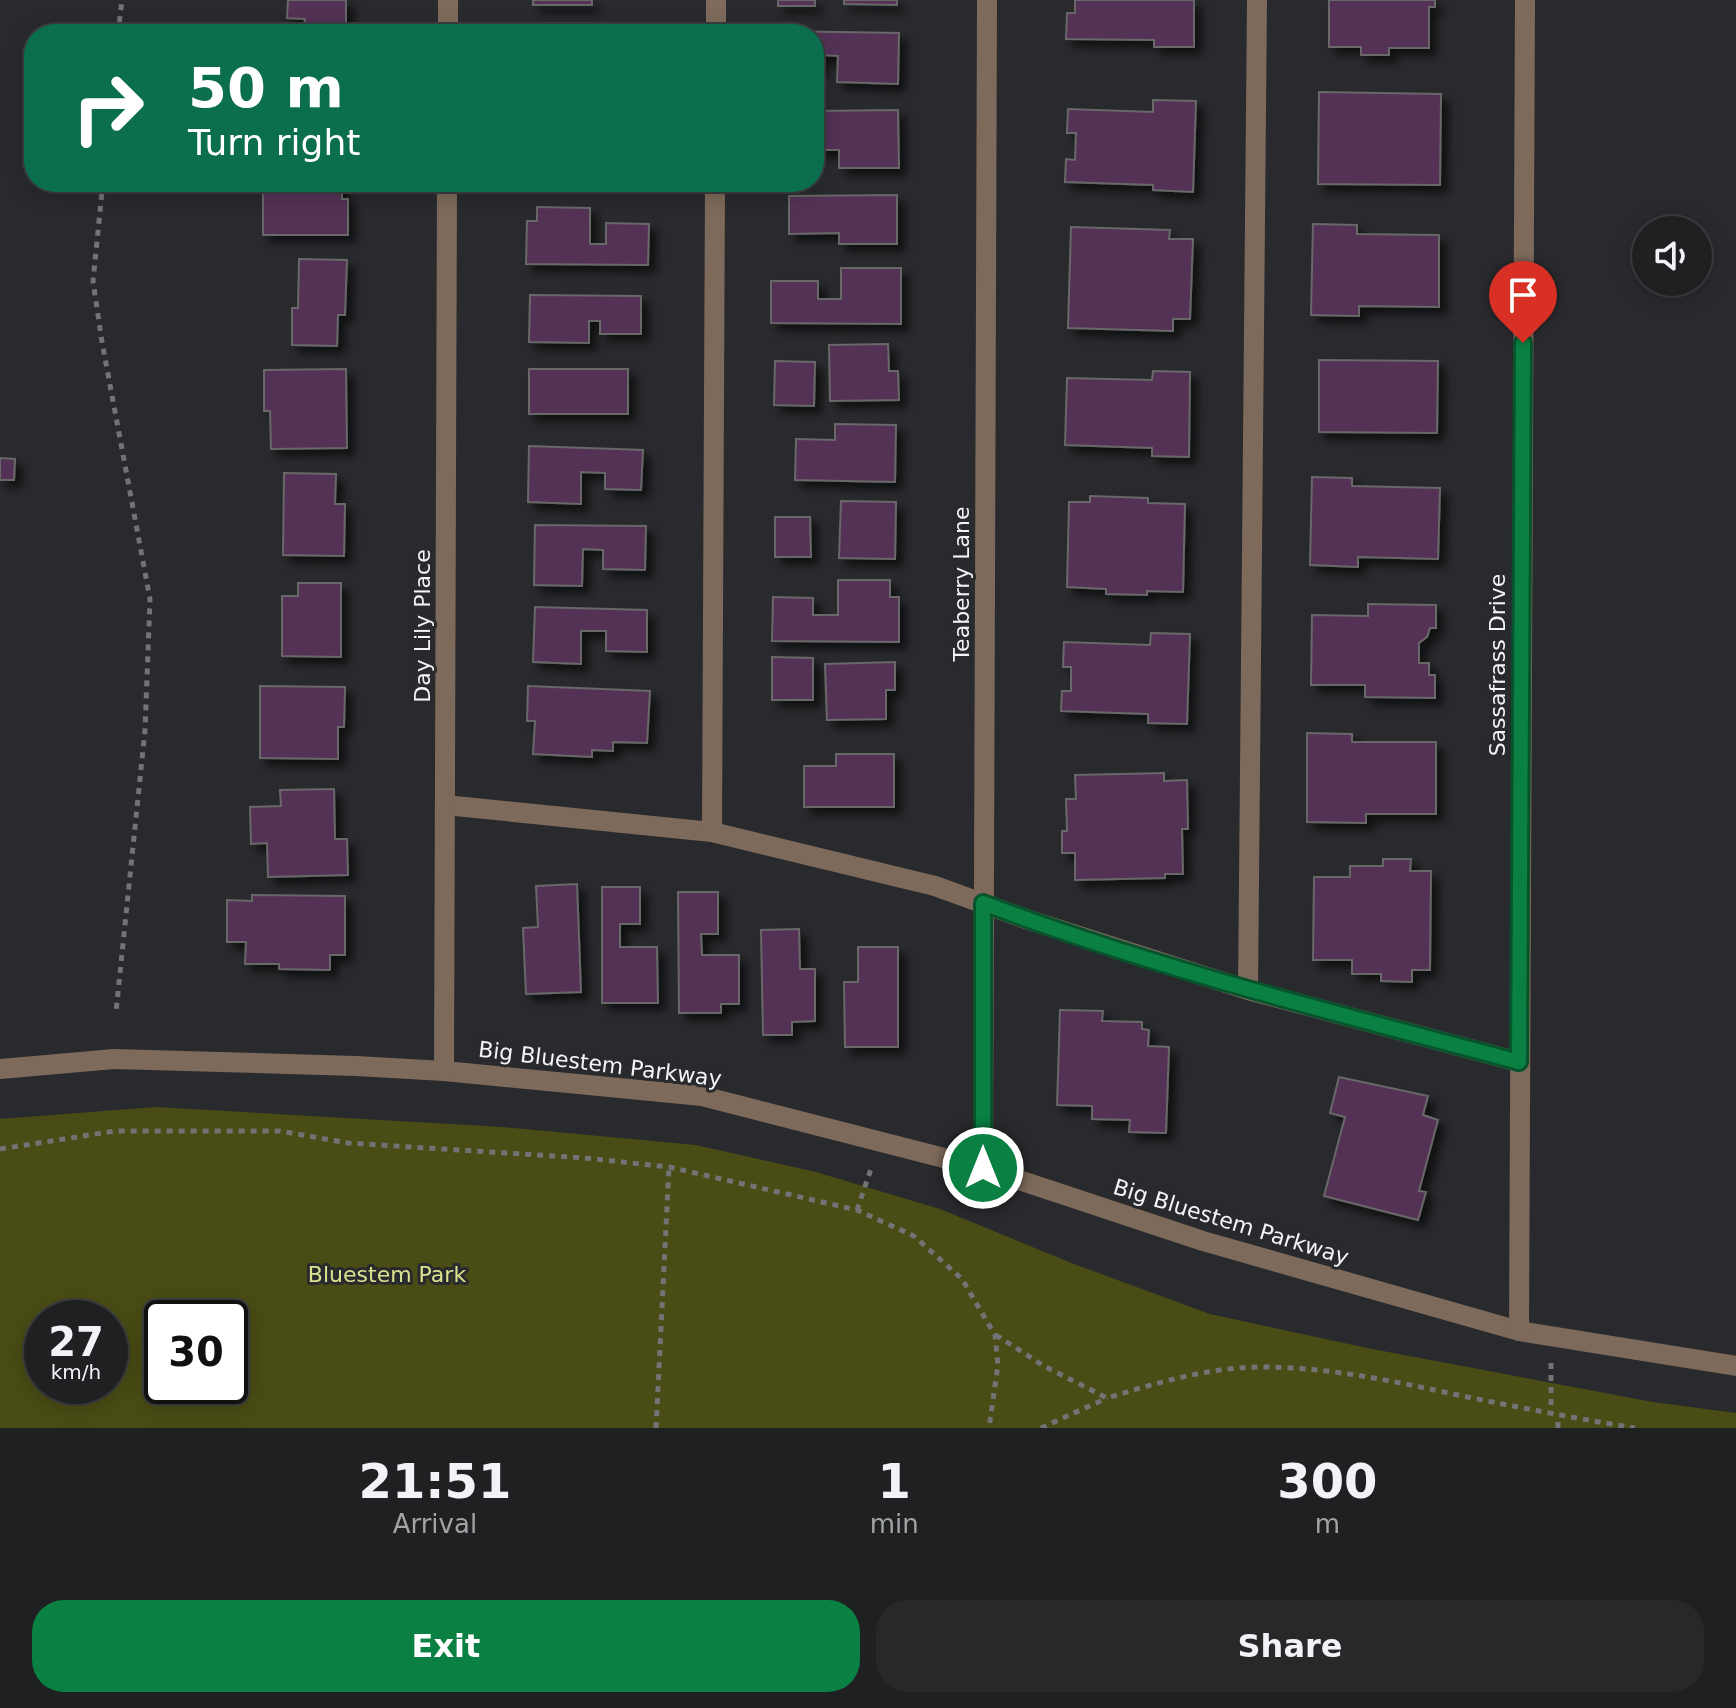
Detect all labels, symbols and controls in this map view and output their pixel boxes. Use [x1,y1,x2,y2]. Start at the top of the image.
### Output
text: 50 m [188,55,344,120]
icon: right [56,56,160,160]
text: Turn right [188,122,360,163]
map controls [1632,216,1712,296]
button: sound [1632,216,1712,296]
pin [1489,261,1557,343]
icon: arrive [1501,273,1545,317]
street label: Teaberry Lane [949,506,974,663]
street label: Day Lily Place [410,549,435,703]
street label: Sassafrass Drive [1485,574,1510,756]
street label: Big Bluestem Parkway [477,1037,723,1091]
position arrow [941,1126,1025,1210]
street label: Big Bluestem Parkway [1110,1174,1352,1270]
park label: Bluestem Park [308,1262,466,1287]
speed limit sign: 30 [144,1300,248,1404]
text: 27 [48,1319,104,1365]
text: km/h [51,1360,101,1384]
text: 21:51 [358,1453,511,1509]
text: 1 [878,1453,911,1509]
text: 300 [1277,1453,1377,1509]
text: Arrival [393,1509,477,1539]
text: min [870,1509,919,1539]
text: m [1315,1509,1340,1539]
button: Exit [32,1600,860,1692]
button: Share [876,1600,1704,1692]

